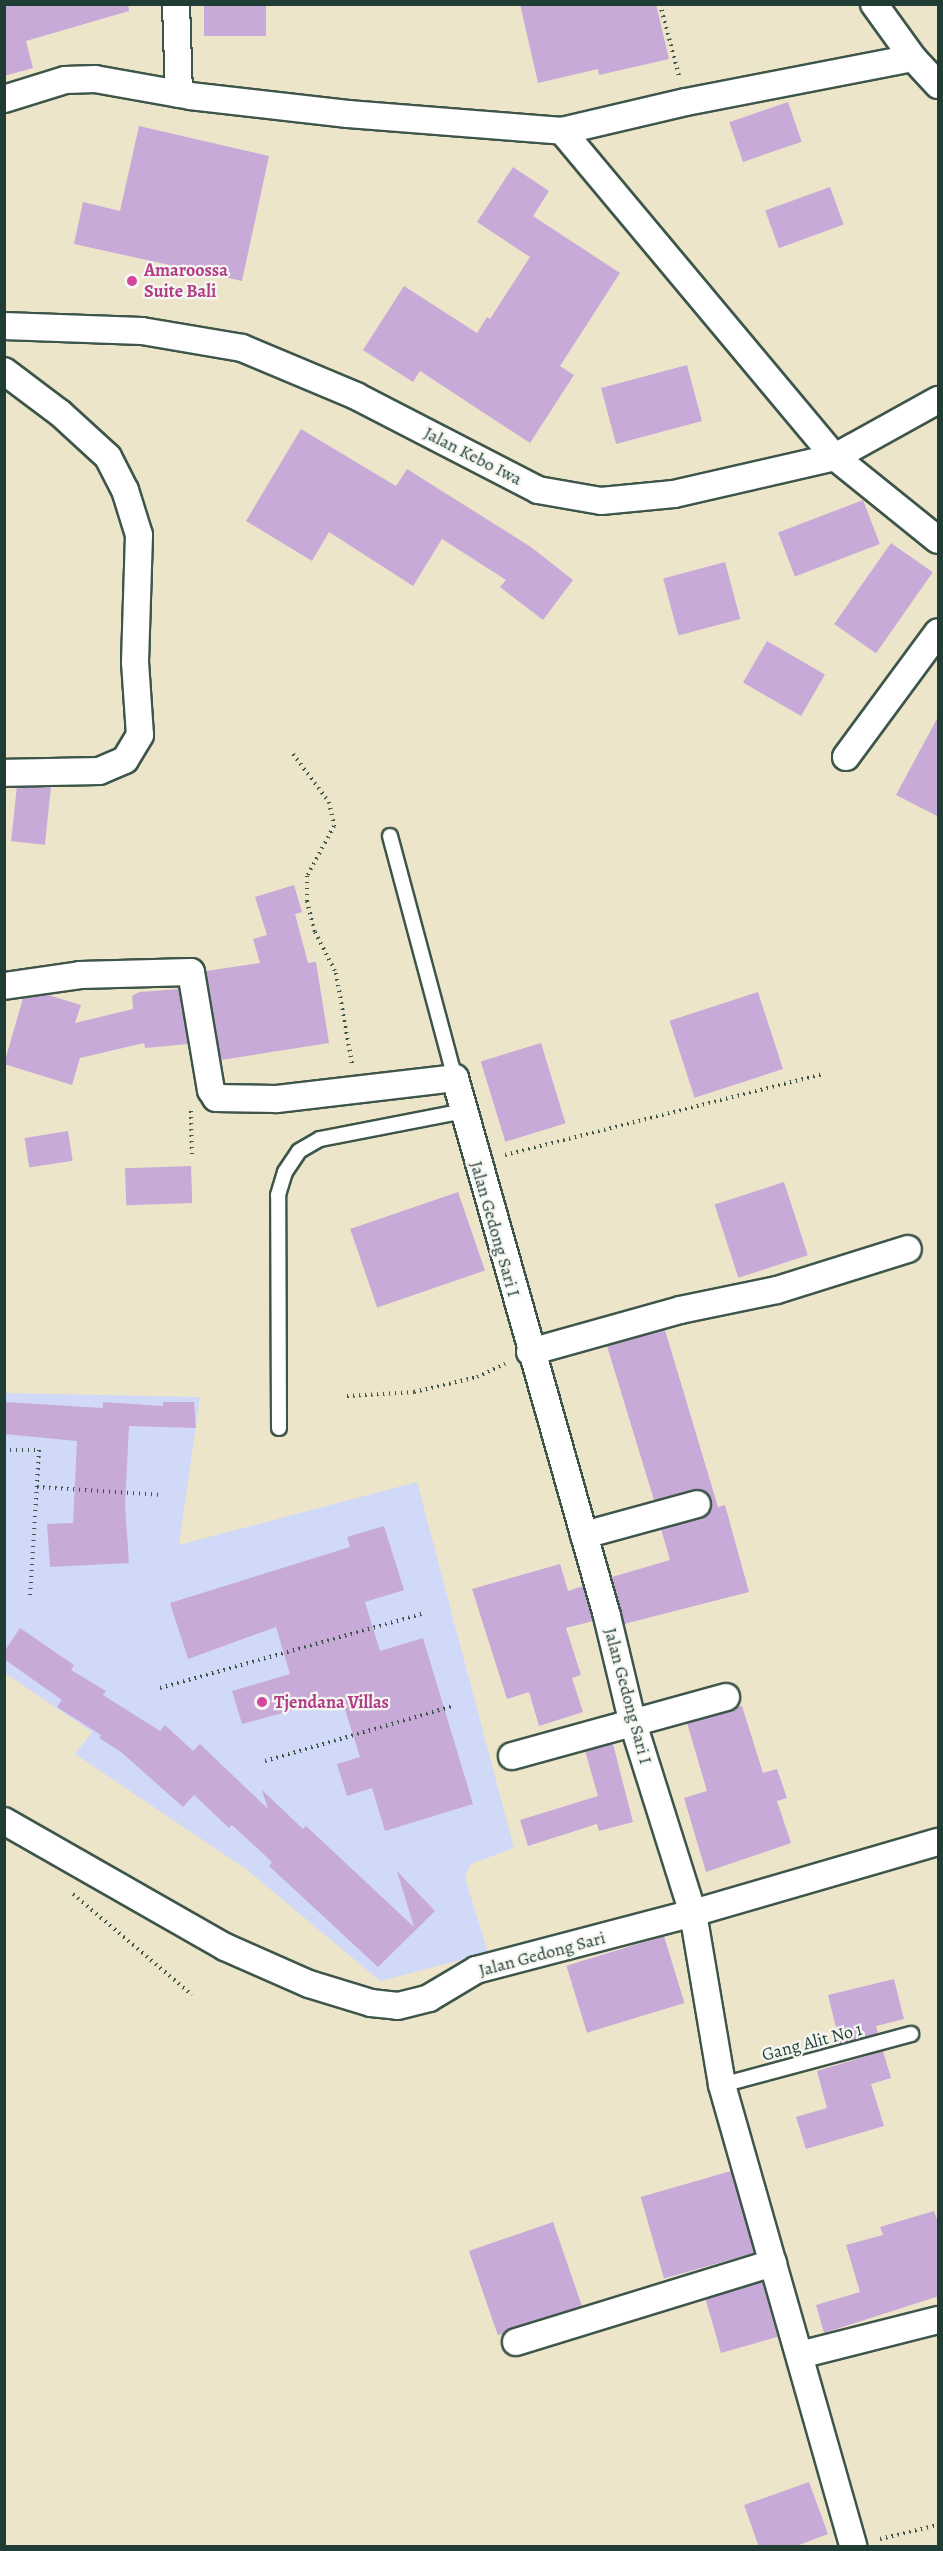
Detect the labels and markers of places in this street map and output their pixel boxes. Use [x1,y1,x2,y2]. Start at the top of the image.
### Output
place label: Amaroossa Suite Bali [144,260,228,302]
marker: Amaroossa Suite Bali [125,274,139,288]
place label: Tjendana Villas [274,1691,389,1713]
marker: Tjendana Villas [255,1695,269,1709]

